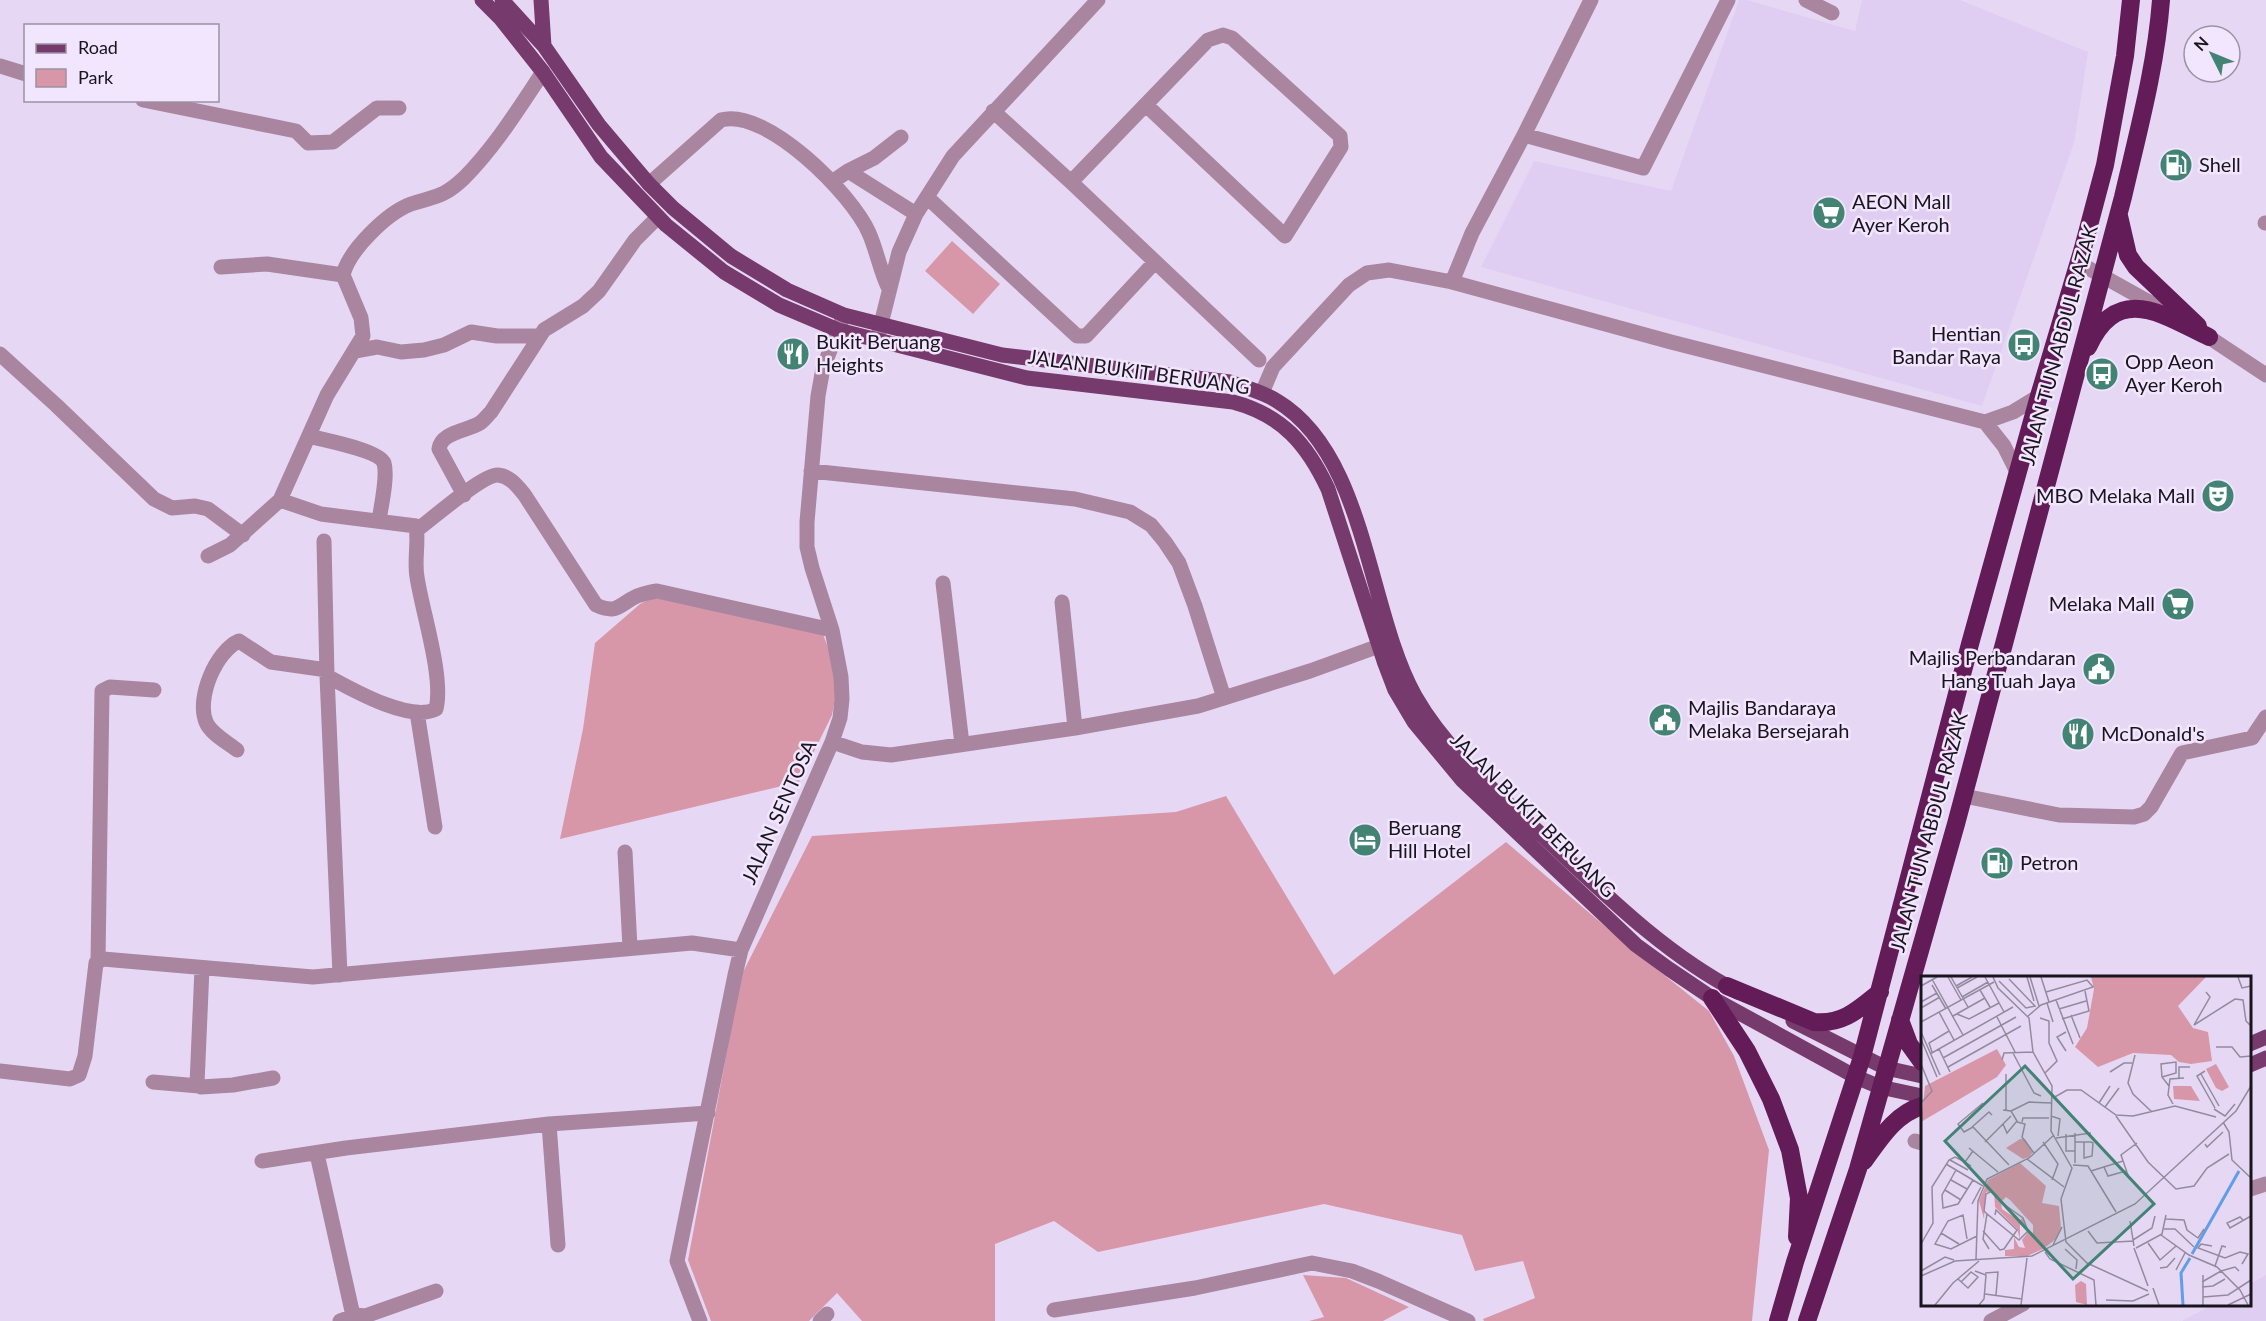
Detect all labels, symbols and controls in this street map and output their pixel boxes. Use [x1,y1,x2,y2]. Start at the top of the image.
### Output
legend [24,24,219,102]
north arrow [2182,24,2242,84]
text: N [2190,32,2212,54]
text: Road [78,36,118,58]
text: Park [78,66,114,88]
fuel station icon: Shell [2158,147,2194,183]
place label: Shell [2199,152,2241,176]
place label: AEON Mall Ayer Keroh [1852,189,1951,236]
supermarket icon: AEON Mall Ayer Keroh [1811,195,1847,231]
street label: JALAN TUN ABDUL RAZAK [2014,221,2102,467]
place label: Hentian Bandar Raya [1892,321,2001,368]
bus stop icon: Hentian Bandar Raya [2006,327,2042,363]
place label: Bukit Beruang Heights [816,329,940,376]
restaurant icon: Bukit Beruang Heights [775,336,811,372]
street label: JALAN BUKIT BERUANG [1027,344,1252,398]
place label: Opp Aeon Ayer Keroh [2125,349,2223,396]
bus stop icon: Opp Aeon Ayer Keroh [2084,356,2120,392]
theatre icon: MBO Melaka Mall [2200,478,2236,514]
place label: MBO Melaka Mall [2036,483,2195,507]
supermarket icon: Melaka Mall [2160,586,2196,622]
place label: Melaka Mall [2049,591,2155,615]
place label: Majlis Perbandaran Hang Tuah Jaya [1909,645,2076,692]
public building icon: Majlis Perbandaran Hang Tuah Jaya [2081,651,2117,687]
place label: Majlis Bandaraya Melaka Bersejarah [1688,695,1849,742]
public building icon: Majlis Bandaraya Melaka Bersejarah [1647,702,1683,738]
street label: JALAN TUN ABDUL RAZAK [1884,708,1972,954]
restaurant icon: McDonald's [2060,716,2096,752]
place label: McDonald's [2101,721,2205,745]
street label: JALAN BUKIT BERUANG [1446,727,1621,902]
street label: JALAN SENTOSA [736,736,821,887]
place label: Beruang Hill Hotel [1388,815,1471,862]
hotel icon: Beruang Hill Hotel [1347,822,1383,858]
fuel station icon: Petron [1979,845,2015,881]
place label: Petron [2020,850,2079,874]
inset map [1921,976,2251,1306]

